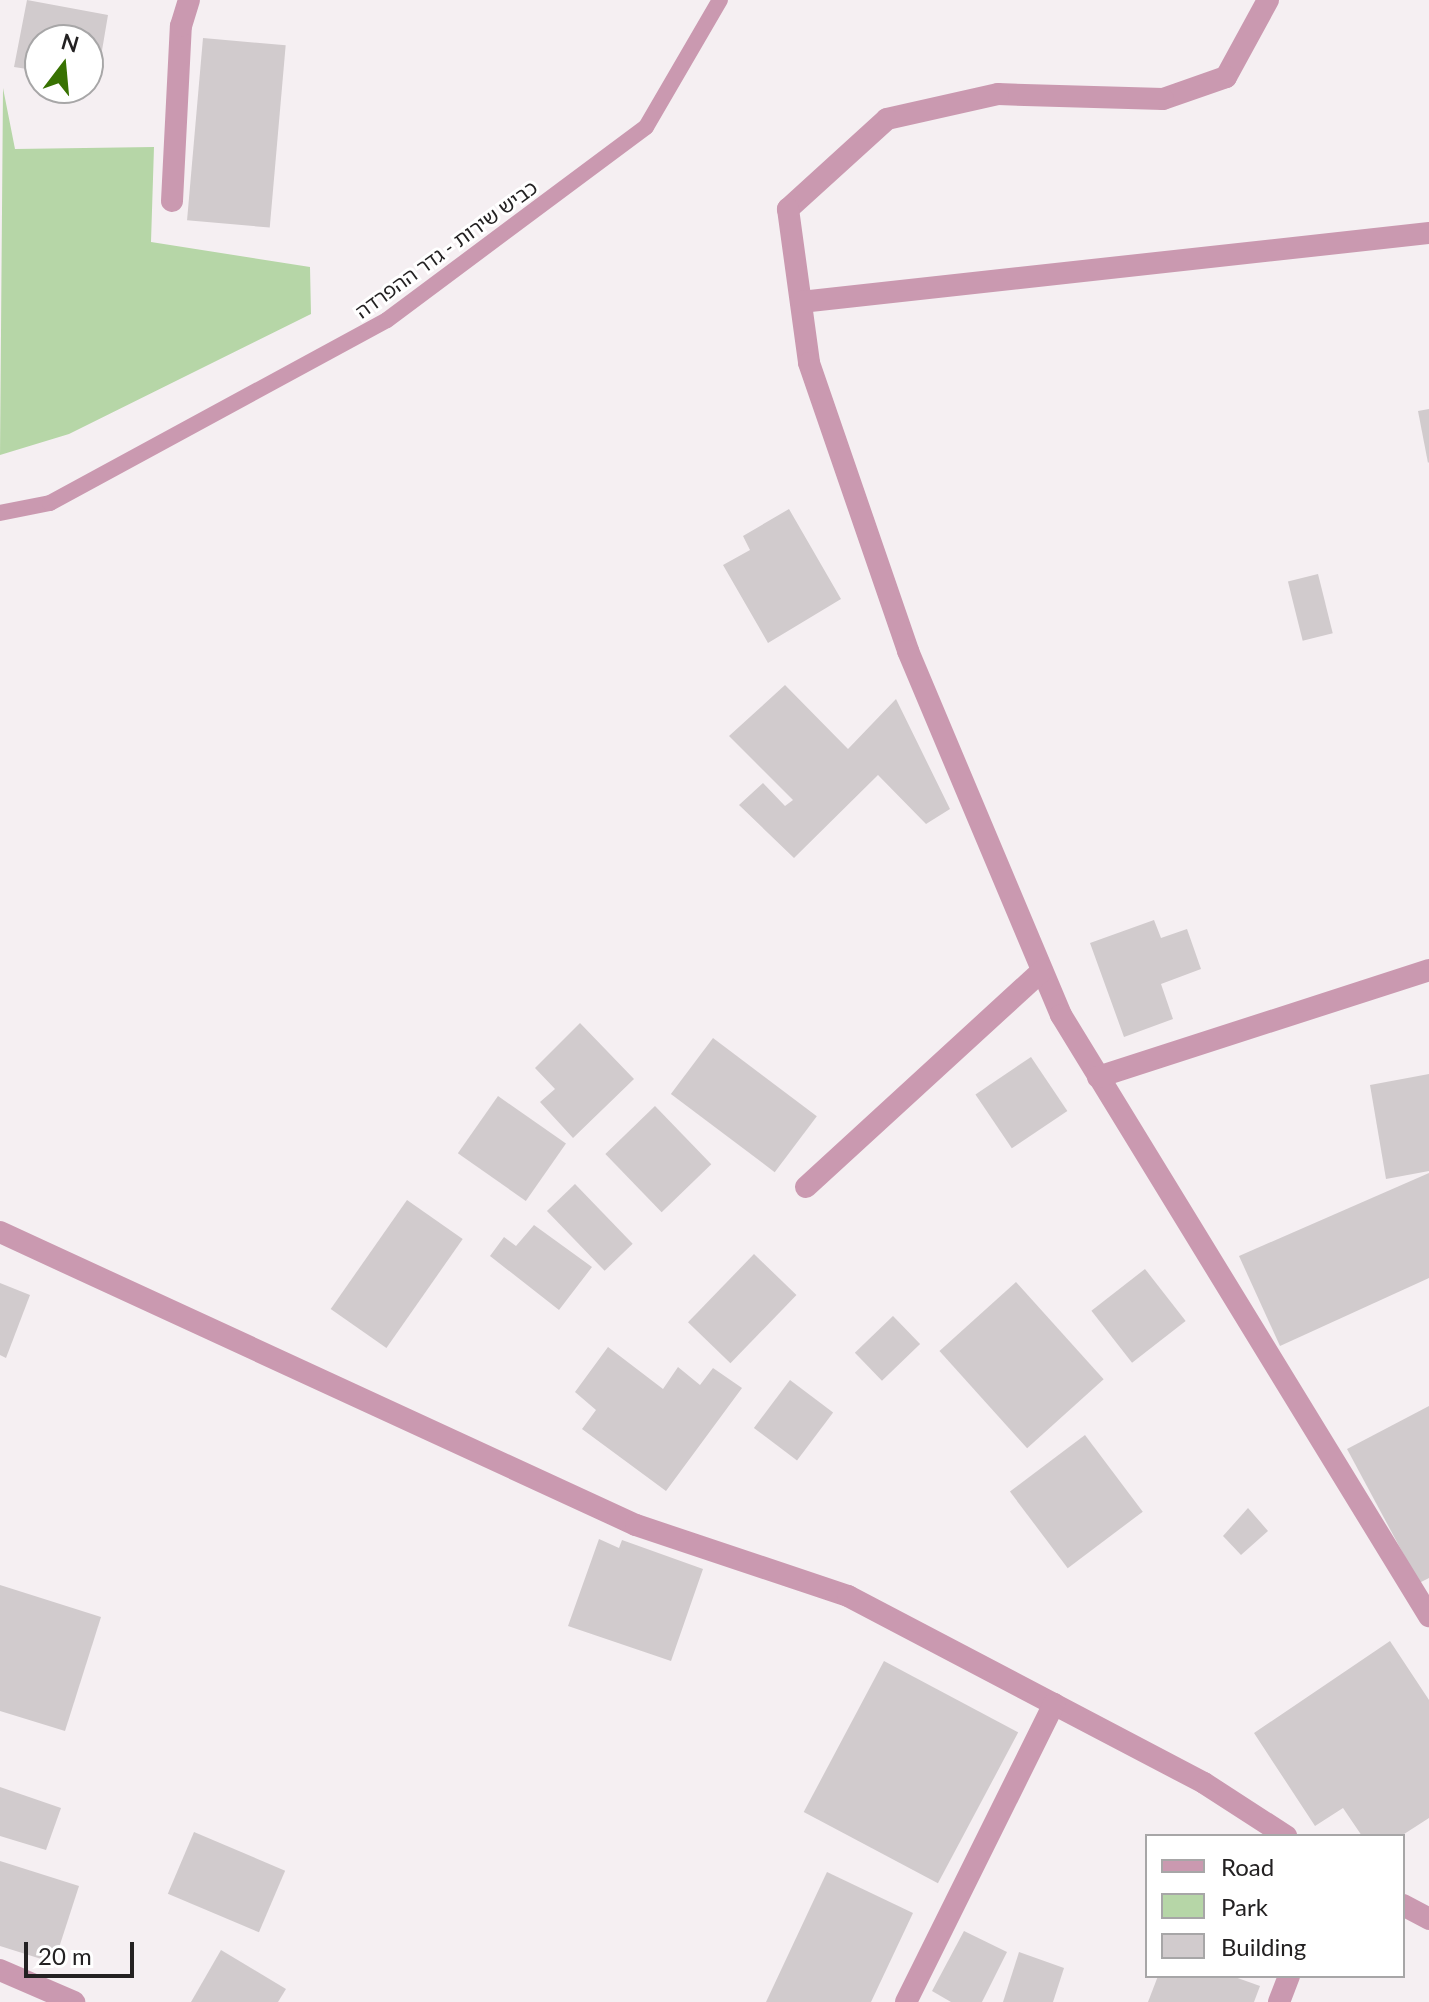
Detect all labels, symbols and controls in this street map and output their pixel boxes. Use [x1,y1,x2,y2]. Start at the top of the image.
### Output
north arrow [24,24,104,104]
text: N [58,27,82,58]
street label: כביש שירות - גדר ההפרדה [350,175,542,323]
legend [1145,1834,1405,1978]
text: Road [1221,1852,1274,1881]
text: Park [1221,1892,1268,1921]
scale bar [28,1926,138,1976]
text: Building [1221,1932,1306,1961]
text: 20 m [38,1941,92,1970]

